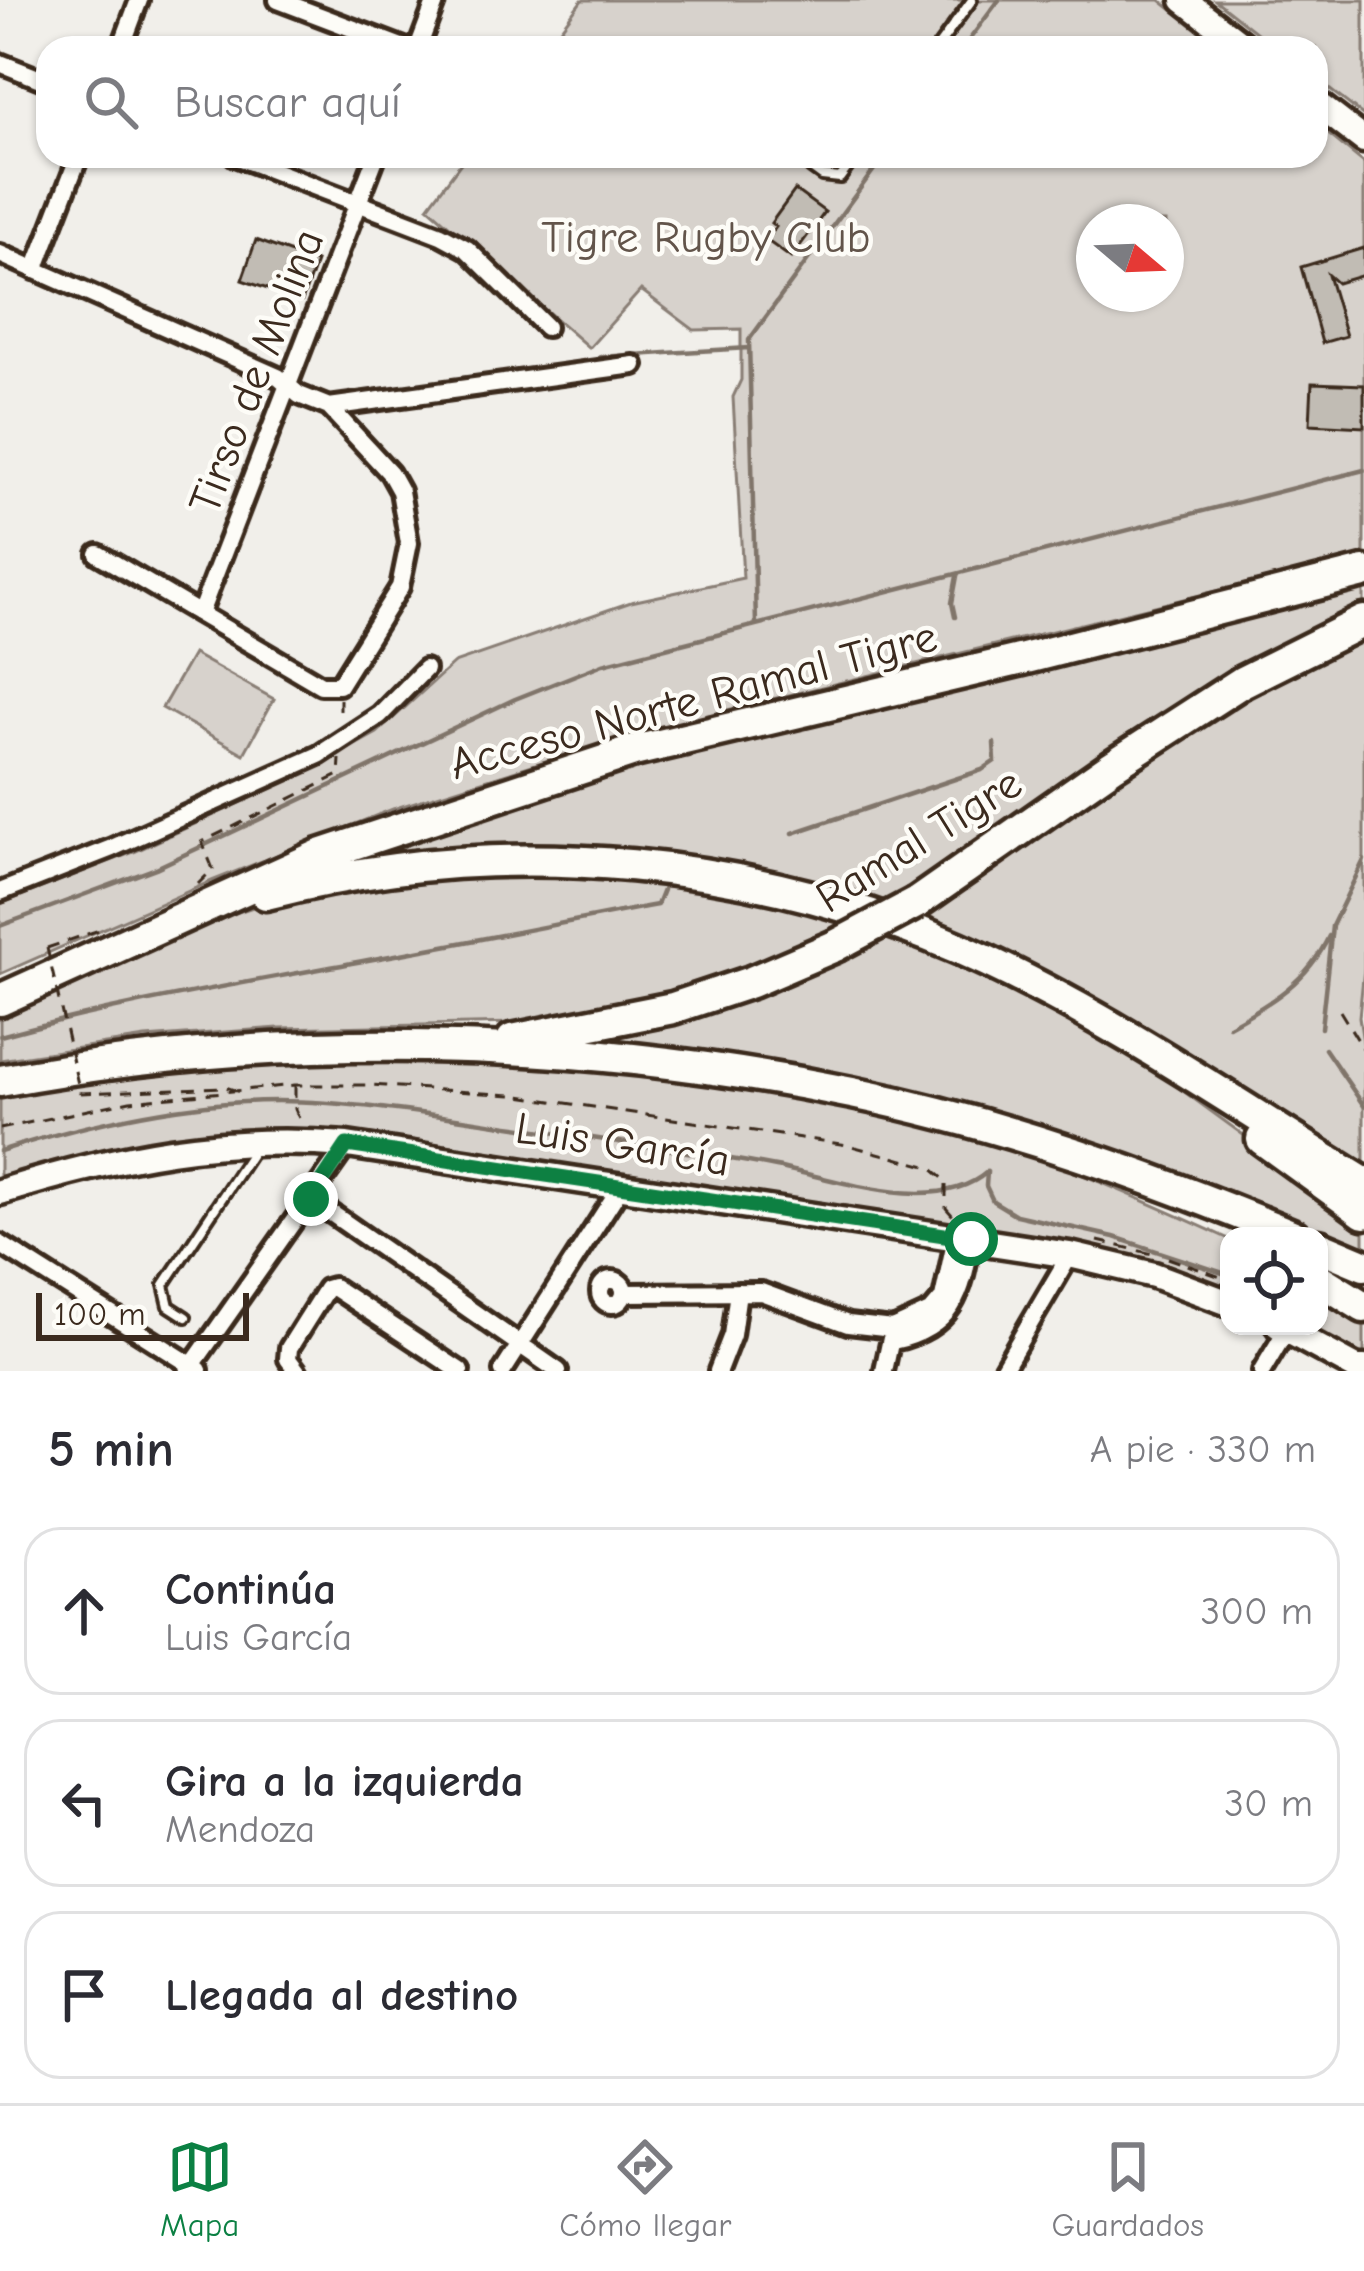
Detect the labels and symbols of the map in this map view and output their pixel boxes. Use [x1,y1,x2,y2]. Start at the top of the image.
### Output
north arrow [1076,204,1184,312]
park label: Tigre Rugby Club [541,211,871,263]
street label: Tirso de Molina [178,222,334,521]
street label: Acceso Norte Ramal Tigre [444,610,942,790]
street label: Ramal Tigre [806,756,1031,923]
street label: Luis García [512,1101,734,1187]
route end [284,1172,338,1226]
route start [944,1212,998,1266]
scale bar [36,1287,249,1340]

